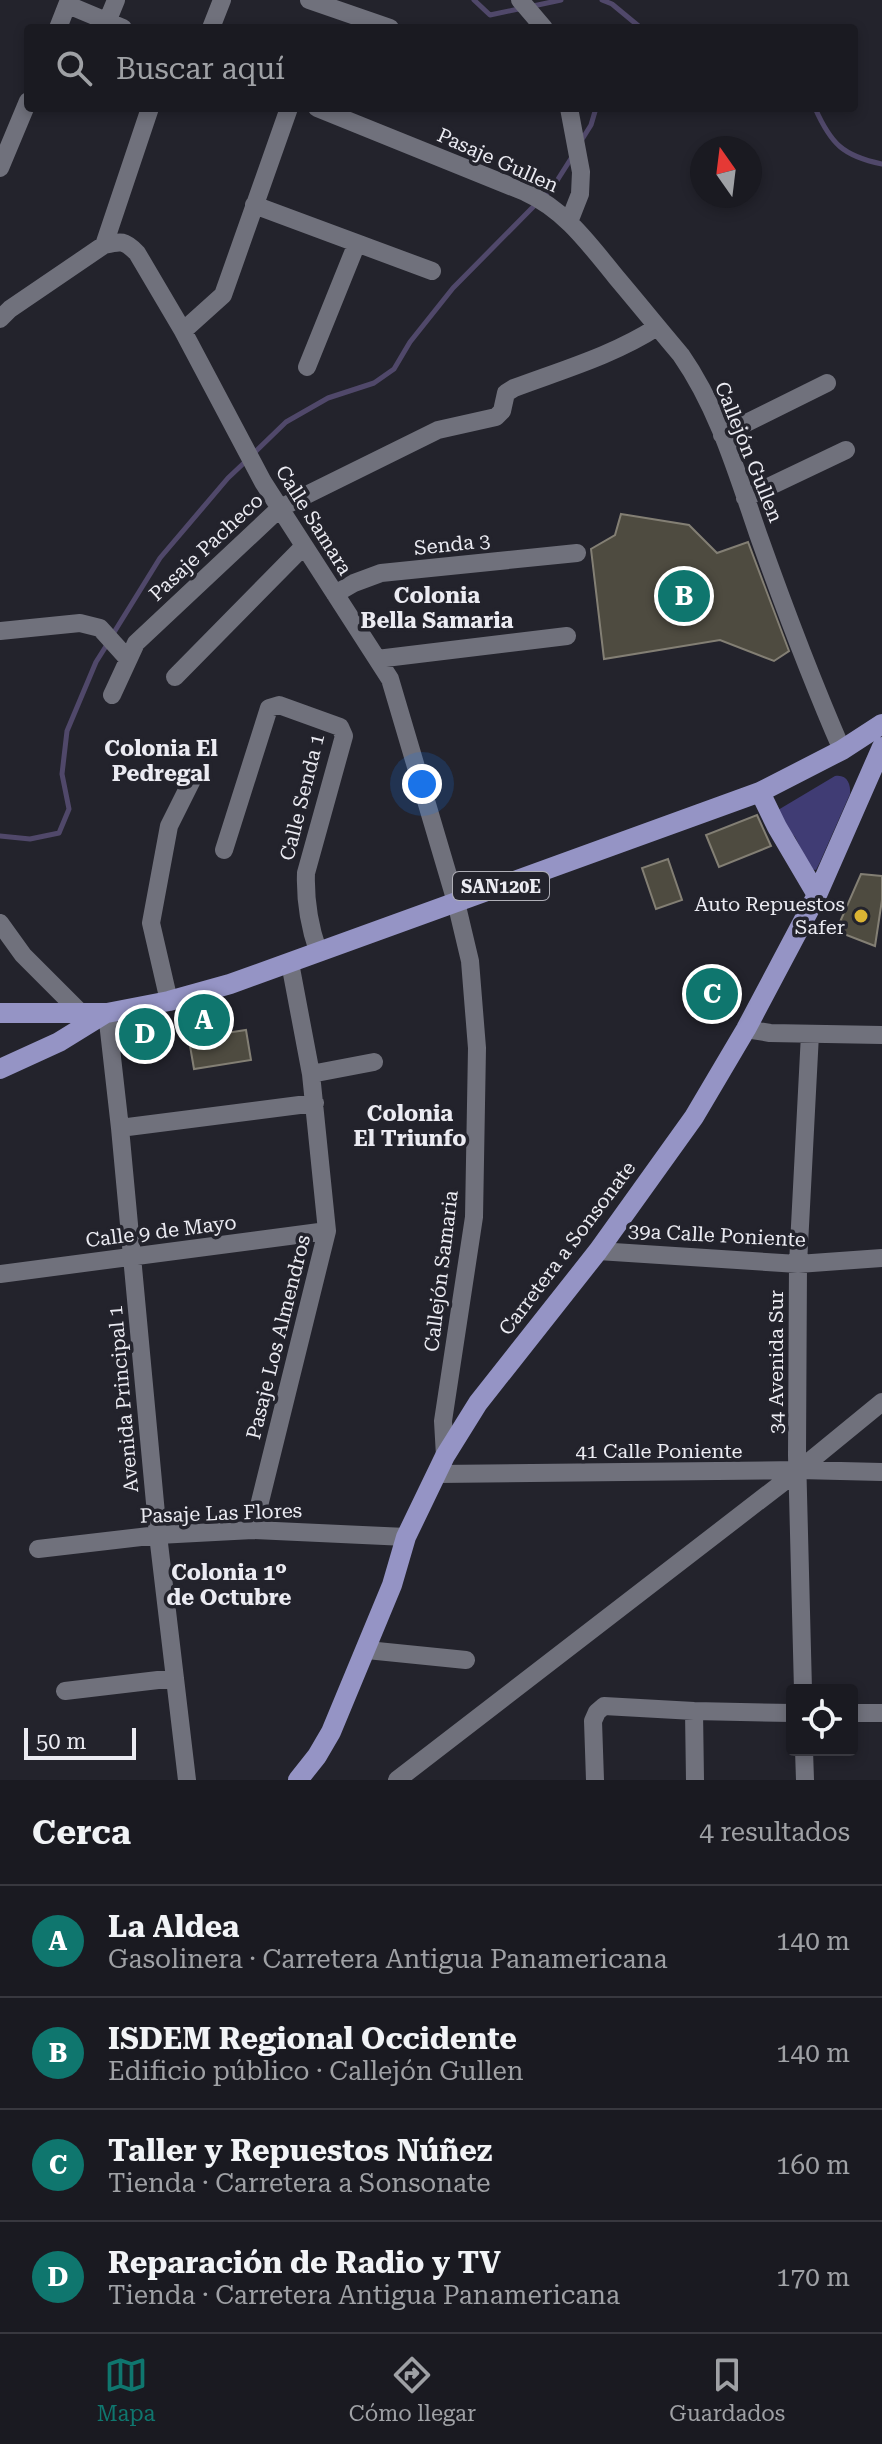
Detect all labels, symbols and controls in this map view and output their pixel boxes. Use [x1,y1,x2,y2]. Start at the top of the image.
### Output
search box [24,24,858,112]
icon: search [52,46,96,90]
text: Buscar aquí [116,51,285,86]
street label: Pasaje Gullen [434,123,562,197]
north arrow [690,136,762,208]
street label: Callejón Gullen [710,378,788,526]
street label: Calle Samara [271,461,357,579]
street label: Pasaje Pacheco [144,488,268,606]
street label: Senda 3 [413,528,491,560]
pin: B [658,566,710,626]
district label: Colonia Bella Samaria [361,583,514,633]
street label: Calle Senda 1 [275,731,329,863]
district label: Colonia El Pedregal [104,736,218,786]
your location [402,764,442,804]
road number: SAN120E [453,872,549,900]
place label: Auto Repuestos Safer [694,892,845,939]
marker: Auto Repuestos Safer [852,907,870,925]
pin: C [686,964,738,1024]
pin: A [178,990,230,1050]
pin: D [119,1004,171,1064]
district label: Colonia El Triunfo [354,1101,466,1151]
street label: Carretera a Sonsonate [494,1156,640,1340]
street label: Callejón Samaria [419,1189,463,1353]
street label: Calle 9 de Mayo [84,1210,238,1252]
street label: 39a Calle Poniente [628,1218,807,1252]
street label: Pasaje Los Almendros [241,1232,315,1442]
street label: 34 Avenida Sur [764,1290,788,1434]
street label: Avenida Principal 1 [103,1304,143,1494]
street label: 41 Calle Poniente [575,1439,743,1463]
street label: Pasaje Las Flores [139,1498,303,1528]
district label: Colonia 1º de Octubre [167,1560,292,1610]
map controls [786,1684,858,1756]
button: locate [786,1684,858,1756]
scale bar [24,1724,136,1760]
text: 50 m [36,1729,86,1754]
text: Cerca [32,1812,131,1852]
text: 4 resultados [699,1817,850,1847]
text: La Aldea [108,1909,239,1944]
text: A [49,1926,67,1956]
text: 140 m [776,1926,850,1956]
text: Gasolinera · Carretera Antigua Panamericana [108,1944,667,1974]
text: ISDEM Regional Occidente [108,2021,517,2056]
text: B [49,2038,67,2068]
text: 140 m [776,2038,850,2068]
text: Edificio público · Callejón Gullen [108,2056,524,2086]
text: Taller y Repuestos Núñez [108,2133,492,2168]
text: C [49,2150,67,2180]
text: 160 m [776,2150,850,2180]
text: Tienda · Carretera a Sonsonate [108,2168,491,2198]
text: Reparación de Radio y TV [108,2245,501,2280]
text: D [48,2262,68,2292]
text: 170 m [776,2262,850,2292]
text: Tienda · Carretera Antigua Panamericana [108,2280,620,2310]
tab: Mapa [97,2353,155,2426]
tab: Cómo llegar [349,2353,476,2426]
tab: Guardados [669,2353,785,2426]

